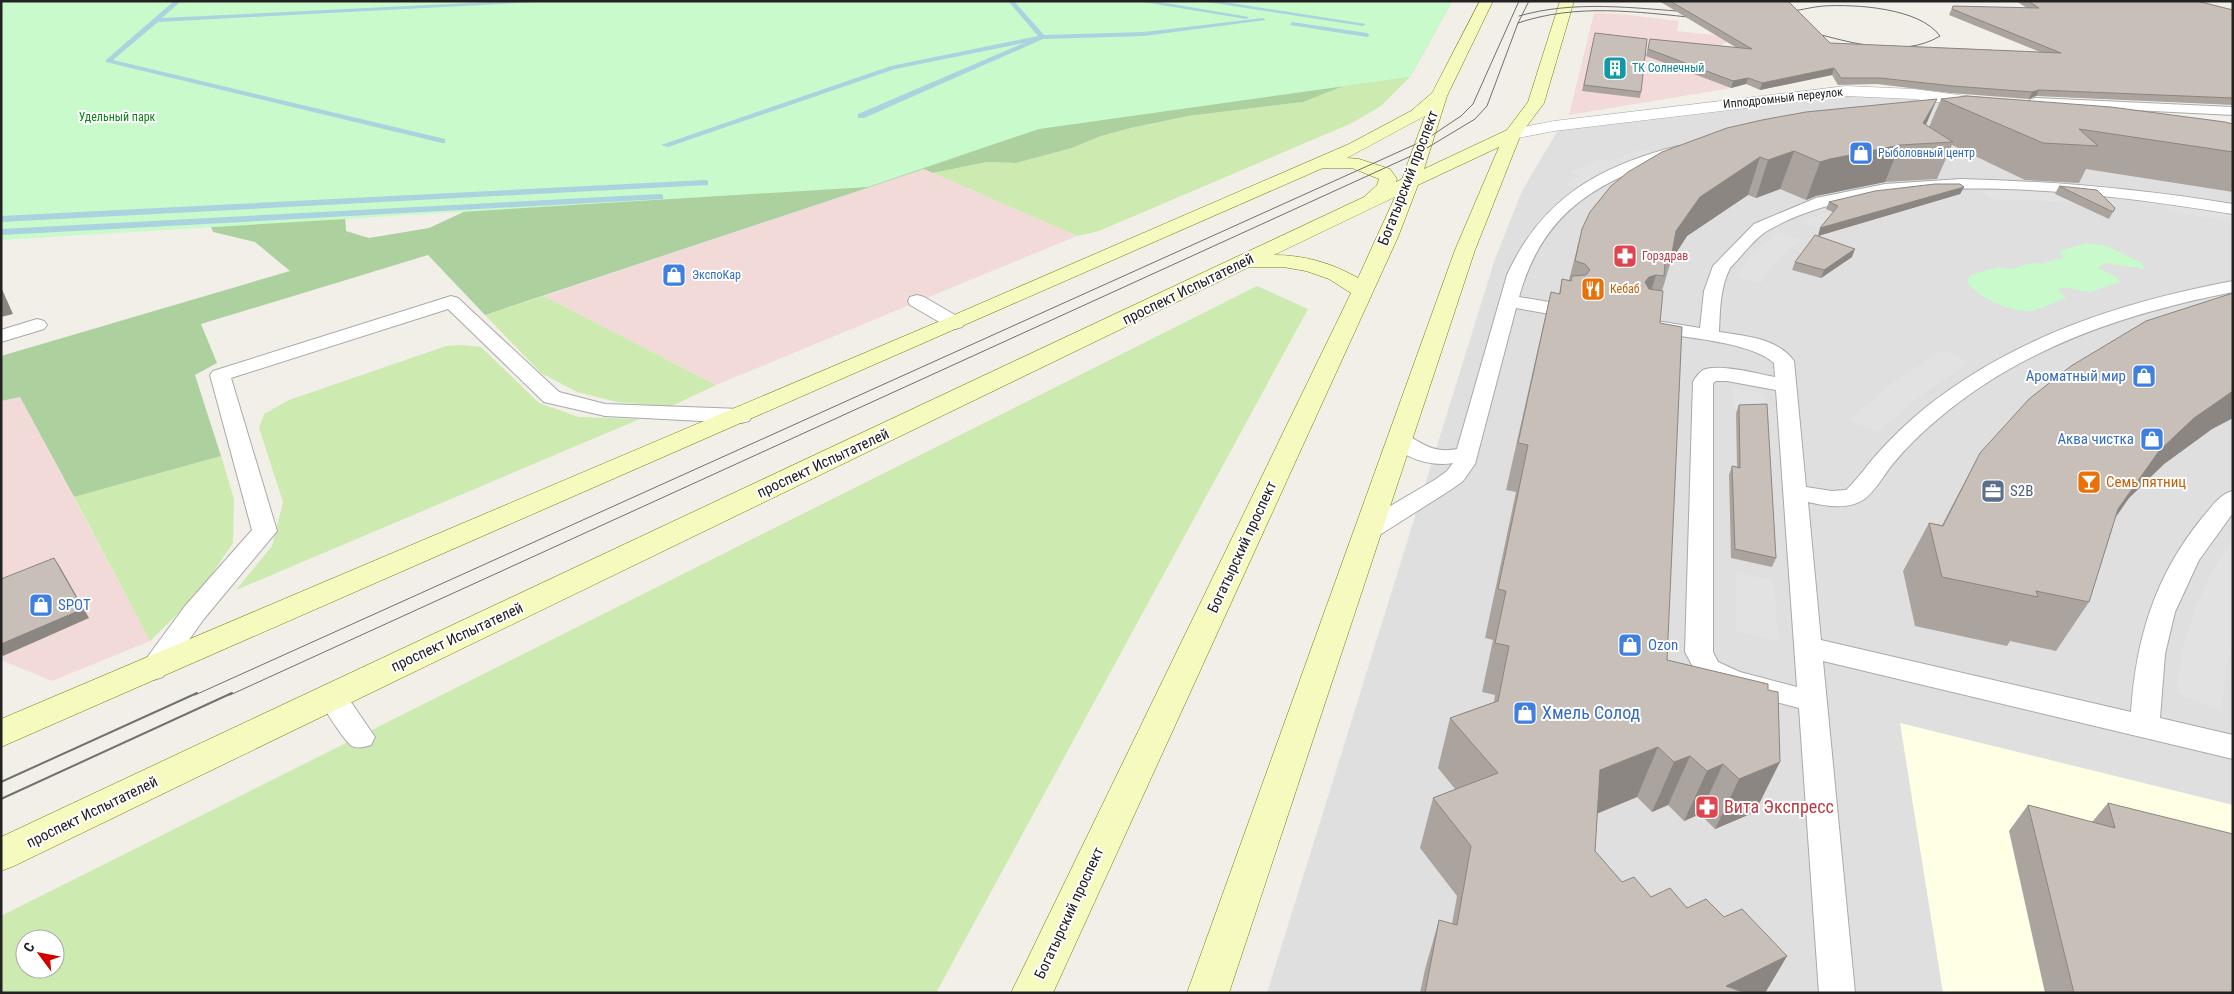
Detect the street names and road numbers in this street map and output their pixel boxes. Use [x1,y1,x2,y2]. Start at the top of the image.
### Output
street label: Ипподромный переулок [1722,85,1844,111]
street label: Богатырский проспект [1374,108,1442,248]
street label: проспект Испытателей [1119,249,1257,329]
street label: проспект Испытателей [754,424,892,502]
street label: Богатырский проспект [1204,478,1280,616]
street label: проспект Испытателей [388,598,526,676]
street label: проспект Испытателей [23,772,161,852]
street label: Богатырский проспект [1031,844,1107,982]

